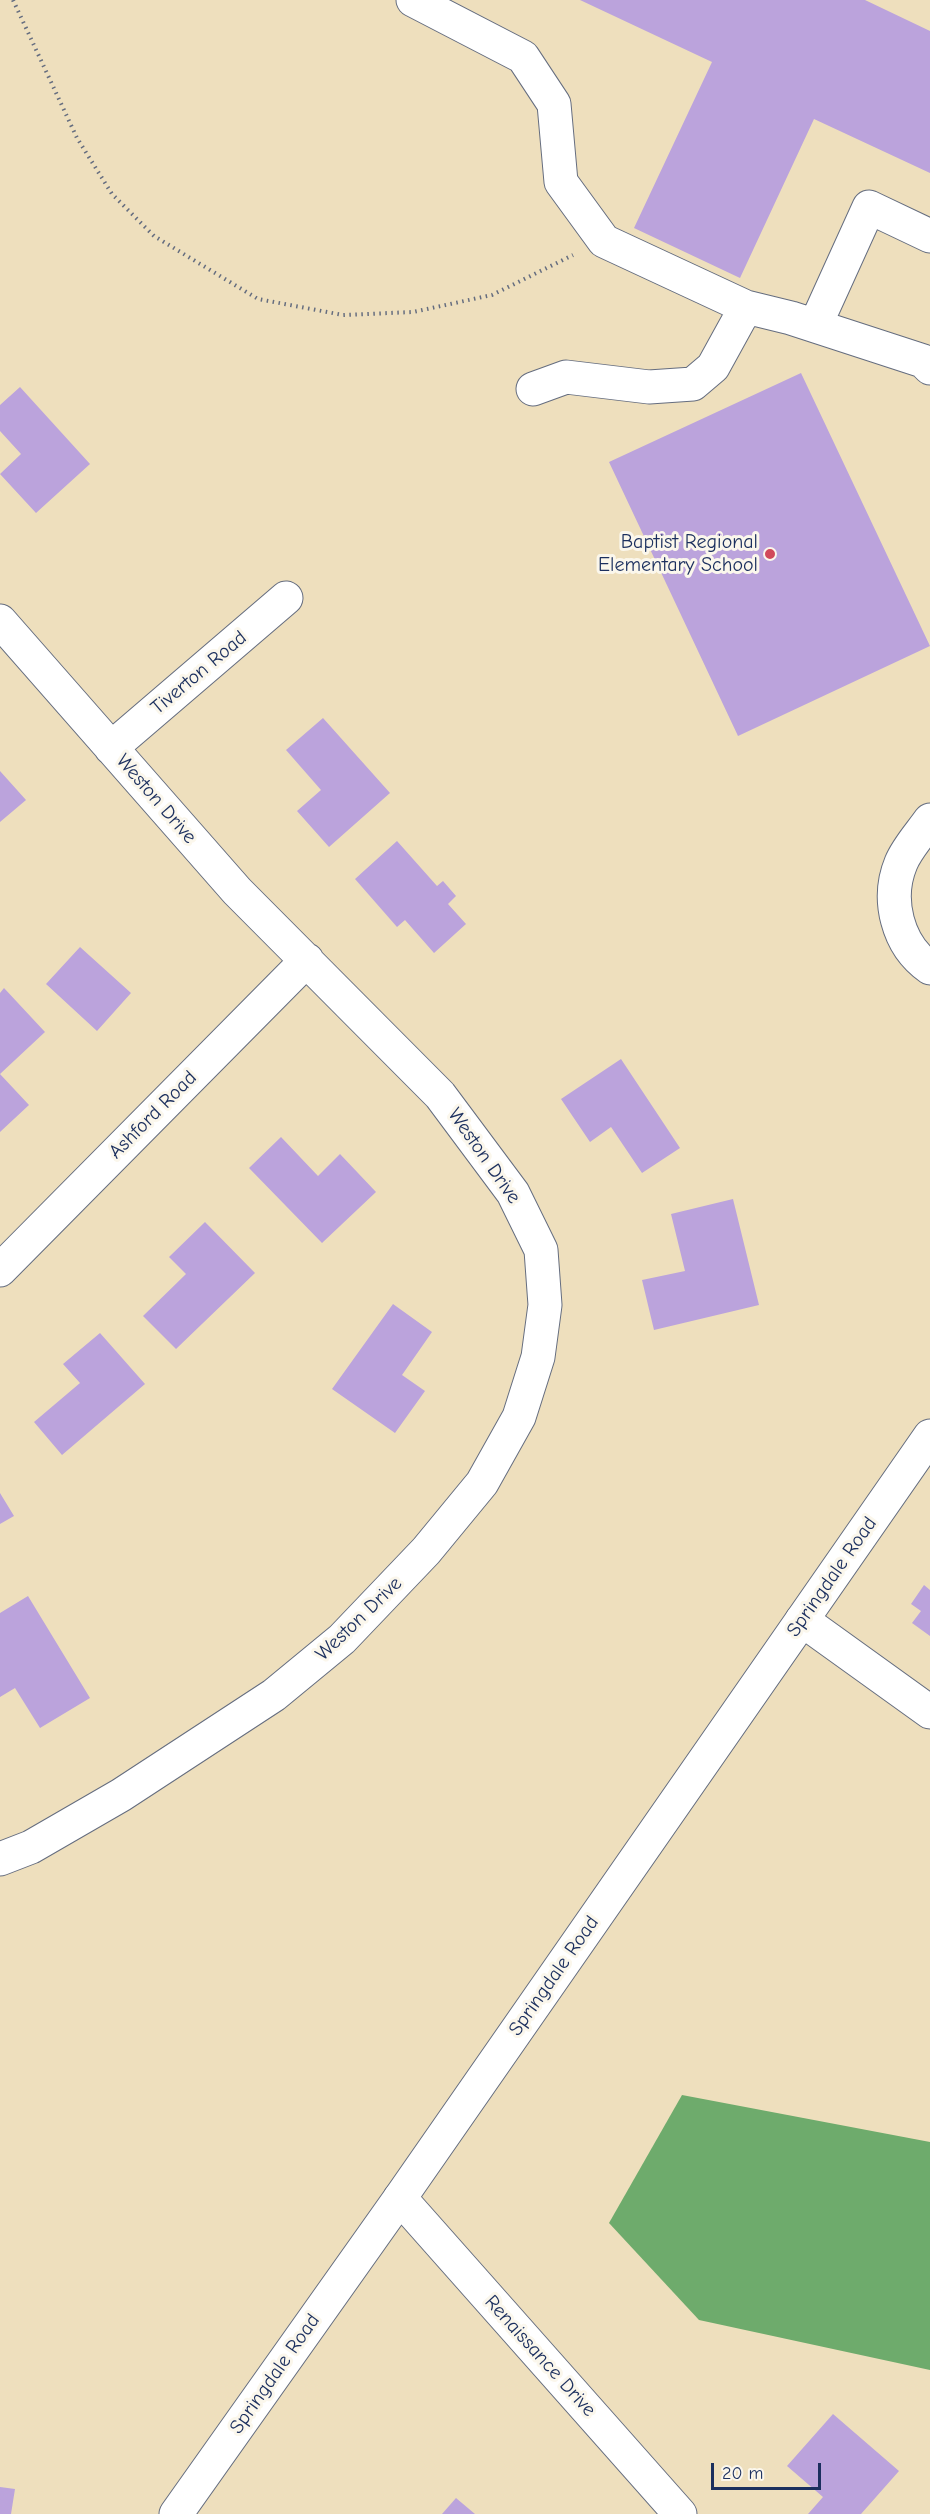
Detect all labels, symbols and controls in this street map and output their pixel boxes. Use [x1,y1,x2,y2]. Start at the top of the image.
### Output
place label: Baptist Regional Elementary School [598,530,758,577]
marker: Baptist Regional Elementary School [763,547,777,561]
street label: Tiverton Road [146,626,252,720]
street label: Weston Drive [111,749,201,849]
street label: Ashford Road [104,1066,202,1164]
street label: Weston Drive [442,1104,526,1208]
street label: Springdale Road [782,1512,882,1642]
street label: Weston Drive [311,1572,407,1666]
street label: Springdale Road [504,1911,604,2041]
street label: Renaissance Drive [479,2290,601,2422]
street label: Springdale Road [225,2309,325,2439]
scale bar [714,2451,824,2489]
text: 20 m [722,2463,763,2484]

